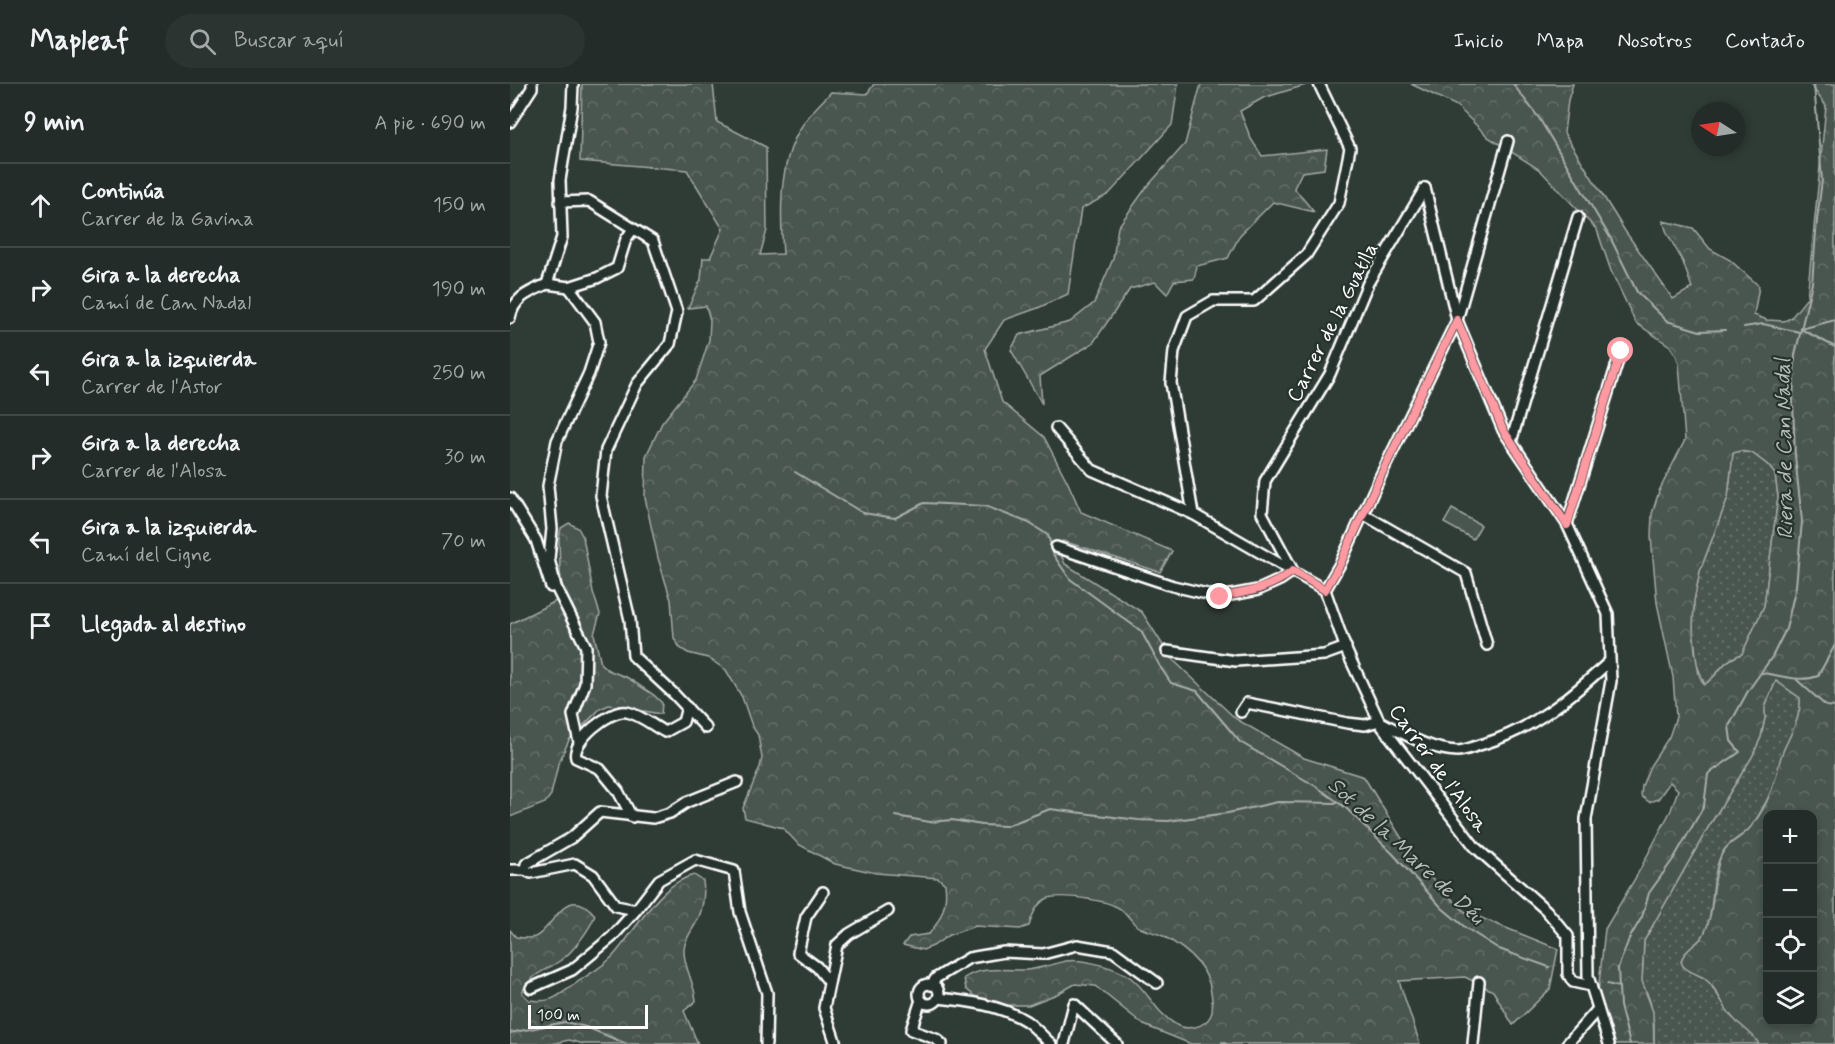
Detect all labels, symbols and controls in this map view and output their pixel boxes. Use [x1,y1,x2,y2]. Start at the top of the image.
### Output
search box [165,14,585,68]
text: Mapleaf [30,23,129,60]
icon: search [186,25,219,58]
text: Buscar aquí [234,27,344,55]
text: Inicio [1454,27,1504,55]
text: Mapa [1537,27,1584,55]
text: Nosotros [1617,27,1692,55]
text: Contacto [1725,27,1805,55]
north arrow [1691,102,1745,156]
text: 9 min [24,106,85,140]
text: A pie · 690 m [375,110,486,137]
text: Continúa [81,178,165,206]
icon: ahead [24,189,57,222]
text: 150 m [433,192,486,219]
text: Carrer de la Gavina [81,206,254,233]
street label: Carrer de la Guatlla [1280,238,1385,407]
text: Gira a la derecha [81,262,241,290]
icon: right [24,273,57,306]
text: 190 m [432,276,486,303]
text: Camí de Can Nadal [81,290,251,317]
route start [1607,337,1633,363]
text: Gira a la izquierda [81,346,256,374]
icon: left [24,357,57,390]
water label: Riera de Can Nadal [1769,357,1801,540]
text: 250 m [432,360,486,387]
text: Carrer de l'Astor [81,374,223,401]
text: Gira a la derecha [81,430,241,458]
icon: right [24,441,57,474]
text: 30 m [444,444,486,471]
text: Carrer de l'Alosa [81,458,226,485]
text: Gira a la izquierda [81,514,256,542]
icon: left [24,525,57,558]
text: 70 m [441,528,486,555]
text: Camí del Cigne [81,542,212,569]
route end [1206,583,1232,609]
icon: arrive [24,609,57,642]
text: Llegada al destino [81,611,246,639]
street label: Carrer de l'Alosa [1382,699,1495,839]
water label: Sot de la Mare de Déu [1321,772,1491,932]
map controls [1763,810,1817,1026]
button: + [1763,810,1817,864]
button: − [1763,864,1817,918]
button: locate [1763,918,1817,972]
button: layers [1763,972,1817,1026]
scale bar [528,1002,648,1030]
text: 100 m [537,1005,580,1026]

